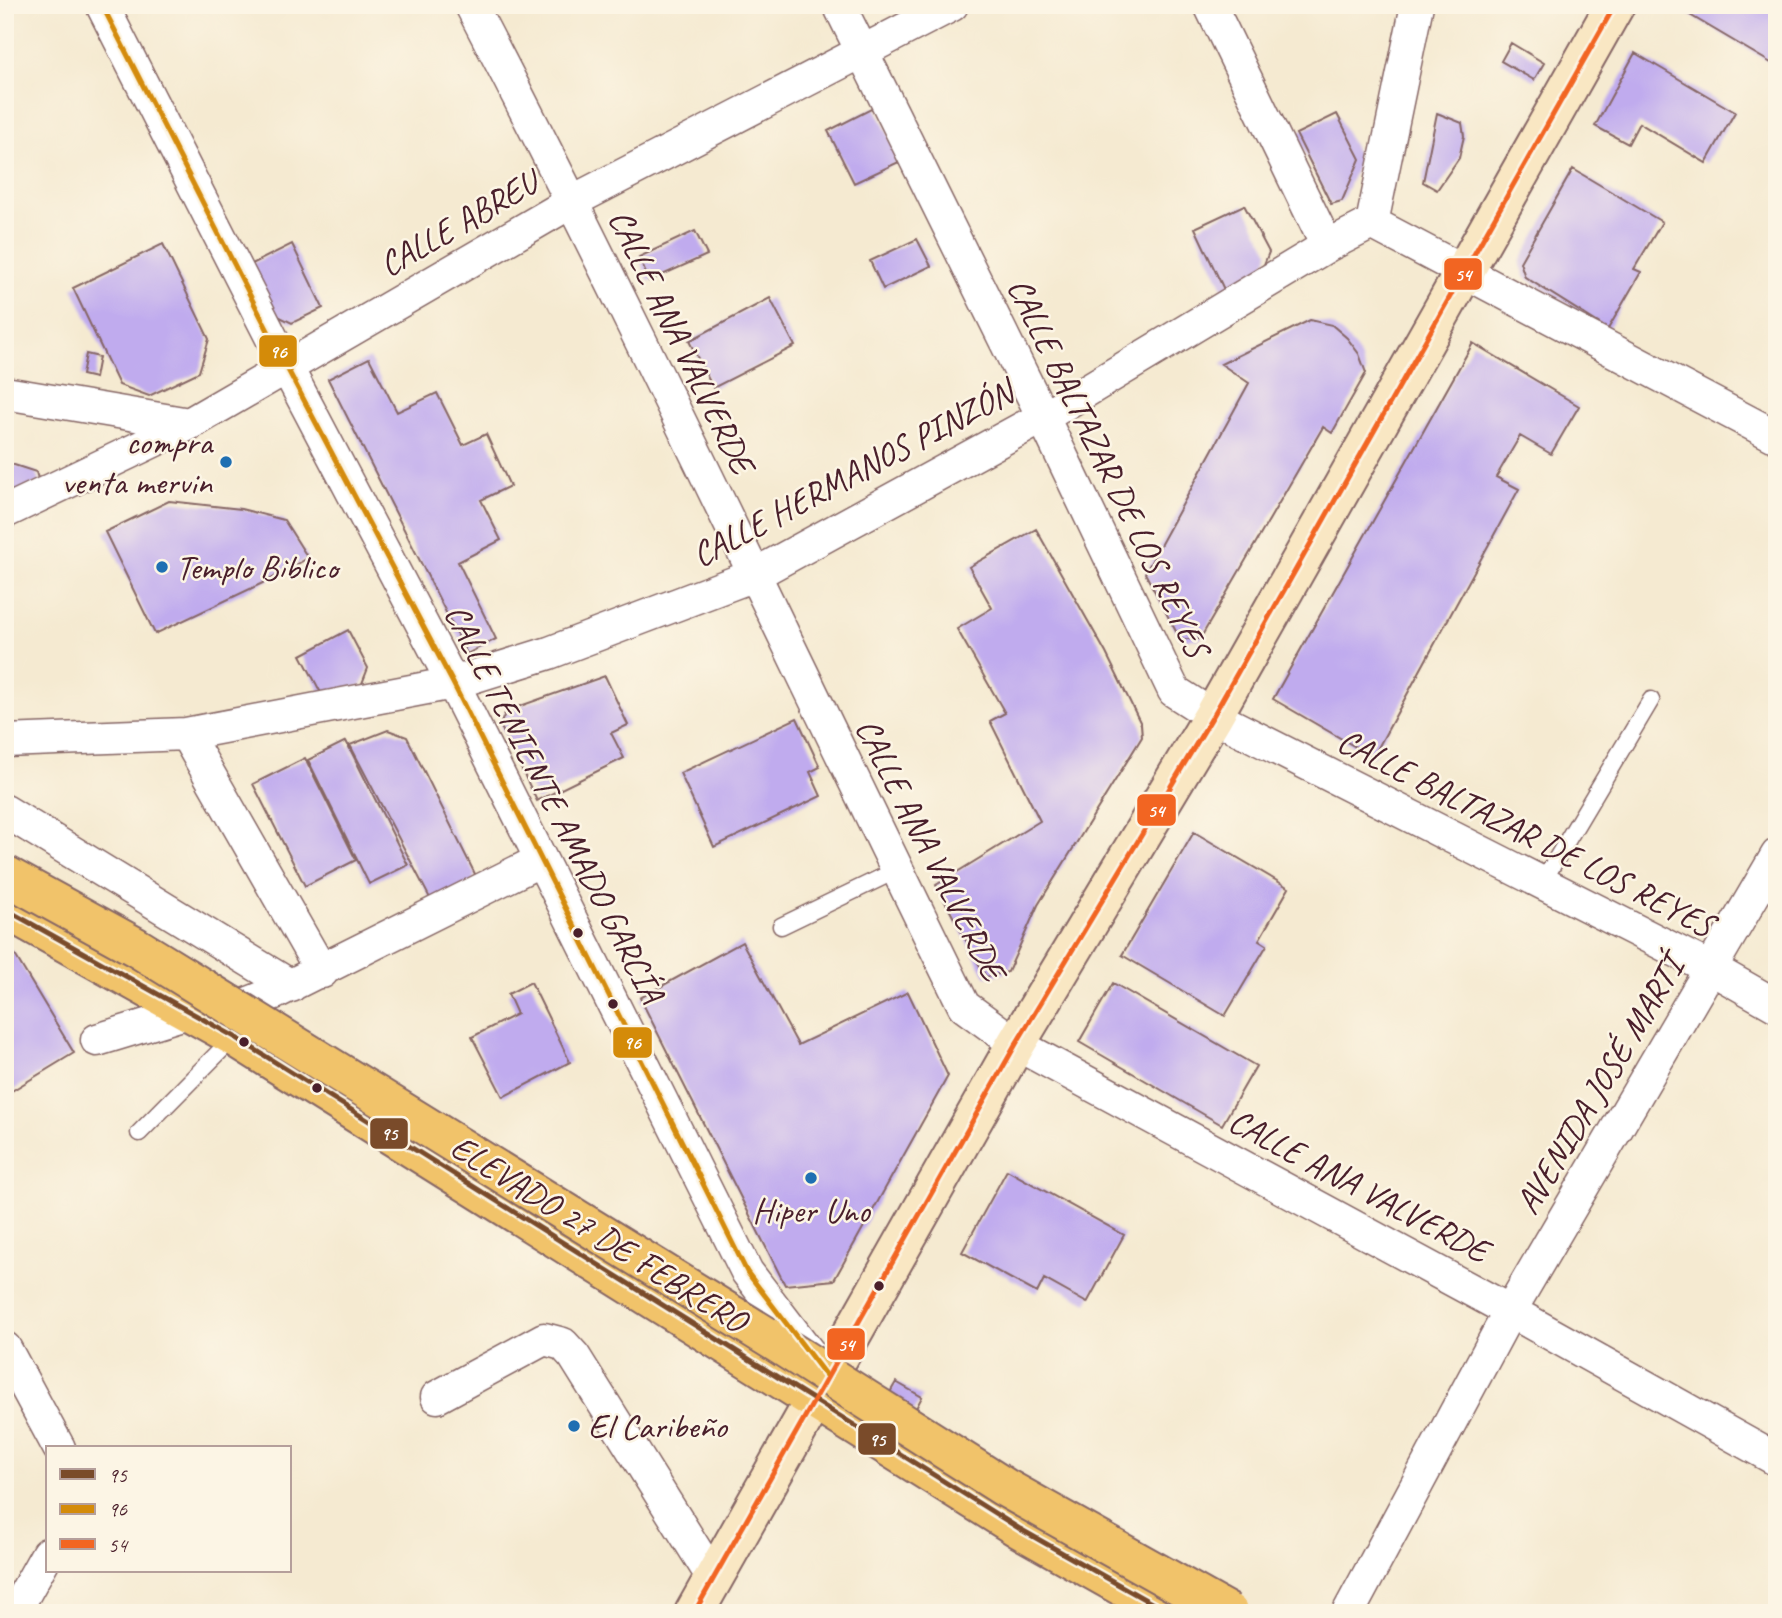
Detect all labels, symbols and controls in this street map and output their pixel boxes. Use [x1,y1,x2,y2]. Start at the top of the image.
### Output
street label: CALLE ABREU [371,158,550,287]
street label: CALLE ANA VALVERDE [598,202,767,485]
line badge: 54 [1443,257,1483,291]
text: 54 [1455,263,1474,287]
street label: CALLE BALTAZAR DE LOS REYES [997,270,1222,668]
line badge: 96 [258,334,298,368]
text: 96 [269,340,289,364]
street label: CALLE HERMANOS PINZÓN [684,367,1025,577]
place label: compra venta mervin [62,420,214,505]
marker: compra venta mervin [218,454,234,470]
place label: Templo Biblico [176,545,341,590]
marker: Templo Biblico [154,559,170,575]
street label: CALLE TENIENTE AMADO GARCÍA [434,596,675,1011]
street label: CALLE ANA VALVERDE [845,711,1018,992]
street label: CALLE BALTAZAR DE LOS REYES [1330,718,1725,949]
line badge: 54 [1136,793,1177,827]
text: 54 [1148,799,1167,823]
unlabelled marker [571,926,585,940]
street label: AVENIDA JOSÉ MARTÍ [1505,942,1698,1222]
unlabelled marker [606,997,620,1011]
line badge: 96 [612,1026,653,1059]
text: 96 [623,1031,643,1055]
unlabelled marker [237,1035,251,1049]
unlabelled marker [310,1081,324,1095]
street label: CALLE ANA VALVERDE [1221,1098,1500,1275]
line badge: 95 [369,1117,409,1150]
text: 95 [381,1122,399,1146]
street label: ELEVADO 27 DE FEBRERO [442,1124,758,1345]
marker: Hiper Uno [803,1170,819,1186]
place label: Hiper Uno [752,1188,871,1233]
unlabelled marker [872,1279,886,1293]
line badge: 54 [826,1327,866,1361]
text: 54 [838,1333,857,1357]
place label: El Caribeño [588,1404,728,1449]
marker: El Caribeño [566,1418,582,1434]
line badge: 95 [857,1422,897,1456]
text: 95 [869,1428,887,1452]
legend [46,1446,290,1572]
text: 95 [108,1462,128,1488]
text: 96 [108,1496,127,1522]
text: 54 [108,1532,129,1558]

